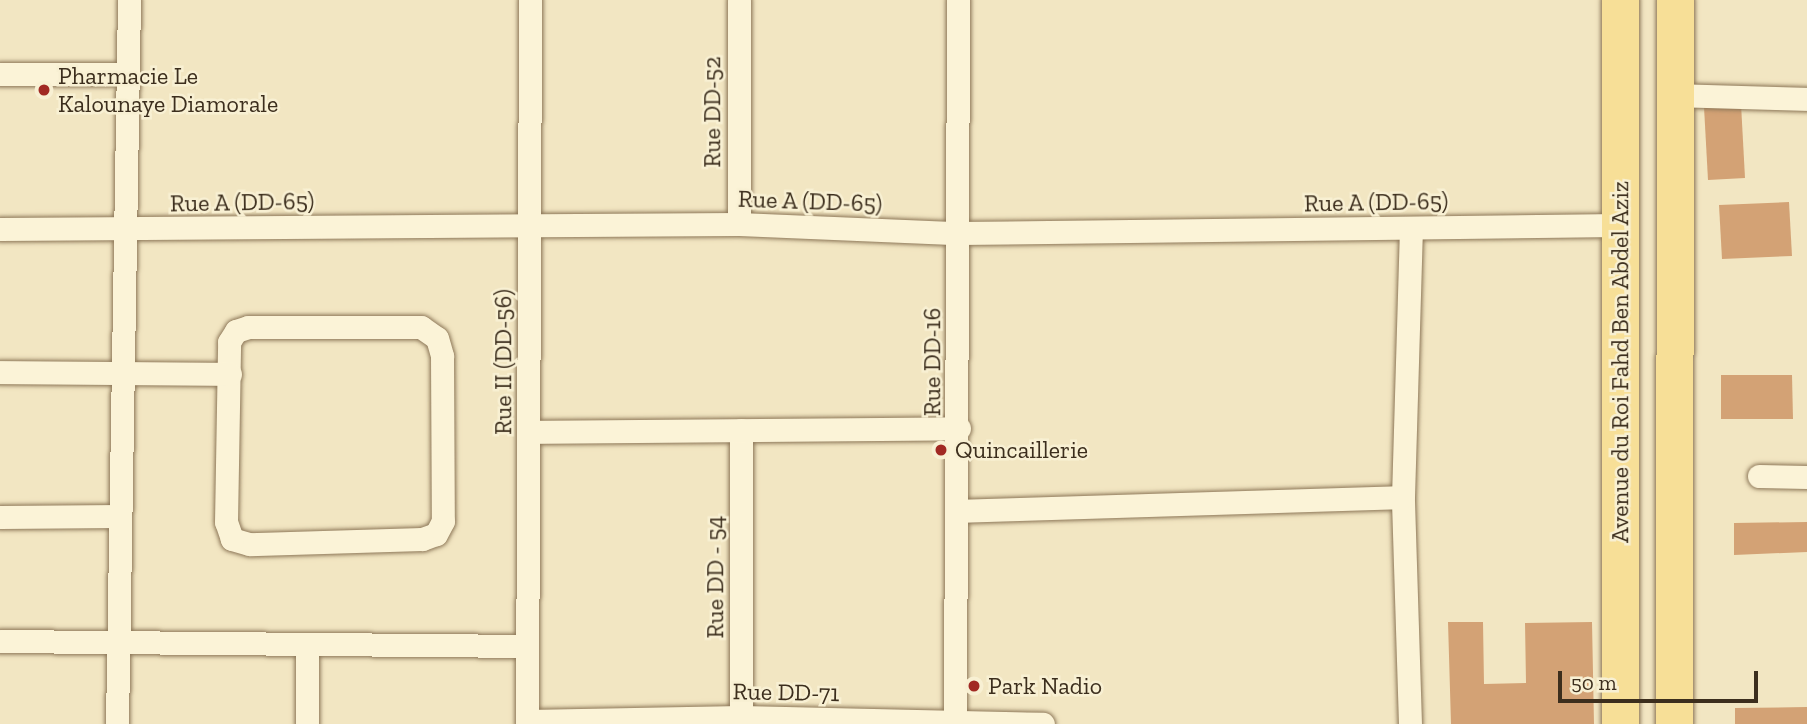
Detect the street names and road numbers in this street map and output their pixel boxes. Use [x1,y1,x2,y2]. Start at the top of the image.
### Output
street label: Rue DD-52 [698,56,726,168]
street label: Avenue du Roi Fahd Ben Abdel Aziz [1606,180,1634,544]
street label: Rue A (DD-65) [737,184,883,218]
street label: Rue A (DD-65) [169,186,315,218]
street label: Rue A (DD-65) [1303,186,1449,218]
street label: Rue II (DD-56) [489,289,517,435]
street label: Rue DD-16 [918,308,946,416]
street label: Rue DD - 54 [701,515,729,639]
street label: Rue DD-71 [732,677,840,707]

